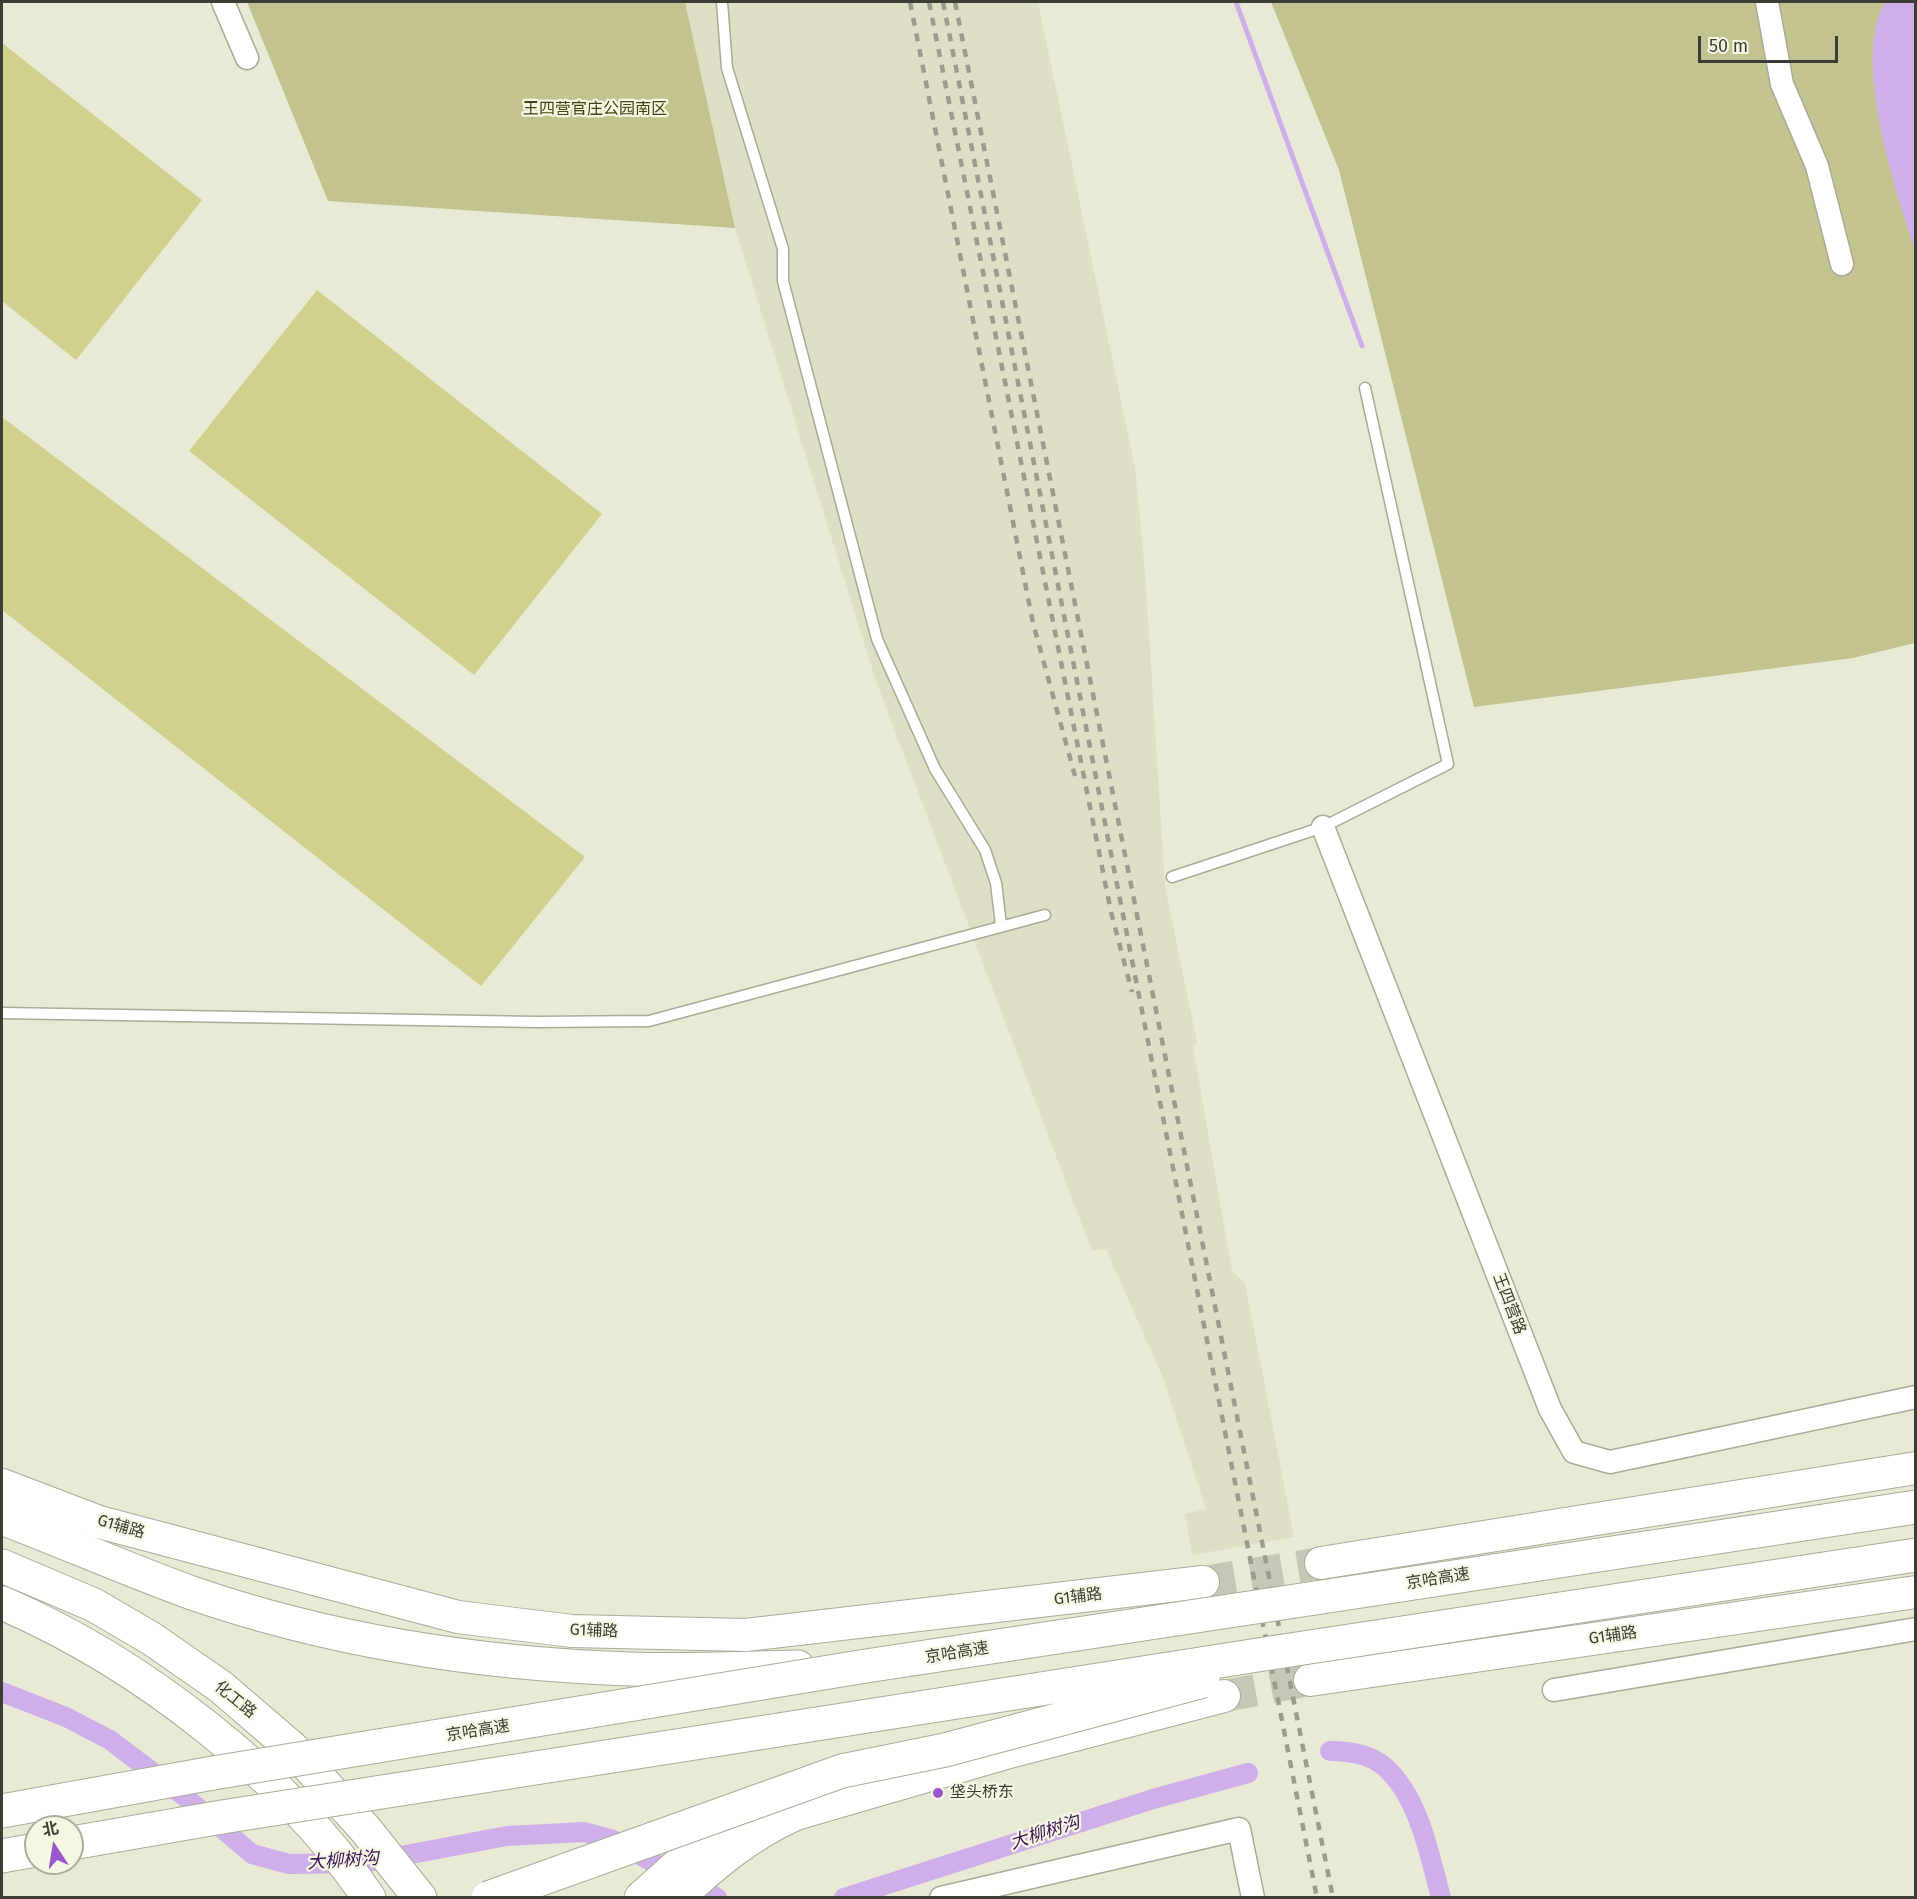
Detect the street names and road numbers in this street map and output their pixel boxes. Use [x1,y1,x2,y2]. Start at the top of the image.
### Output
street label: 王四营路 [1489,1271,1529,1337]
street label: G1辅路 [95,1511,147,1543]
street label: 京哈高速 [1405,1565,1471,1593]
street label: G1辅路 [1053,1585,1103,1609]
street label: G1辅路 [569,1621,619,1641]
street label: G1辅路 [1588,1623,1638,1649]
street label: 京哈高速 [924,1639,990,1667]
street label: 化工路 [210,1677,260,1723]
street label: 京哈高速 [445,1717,511,1745]

